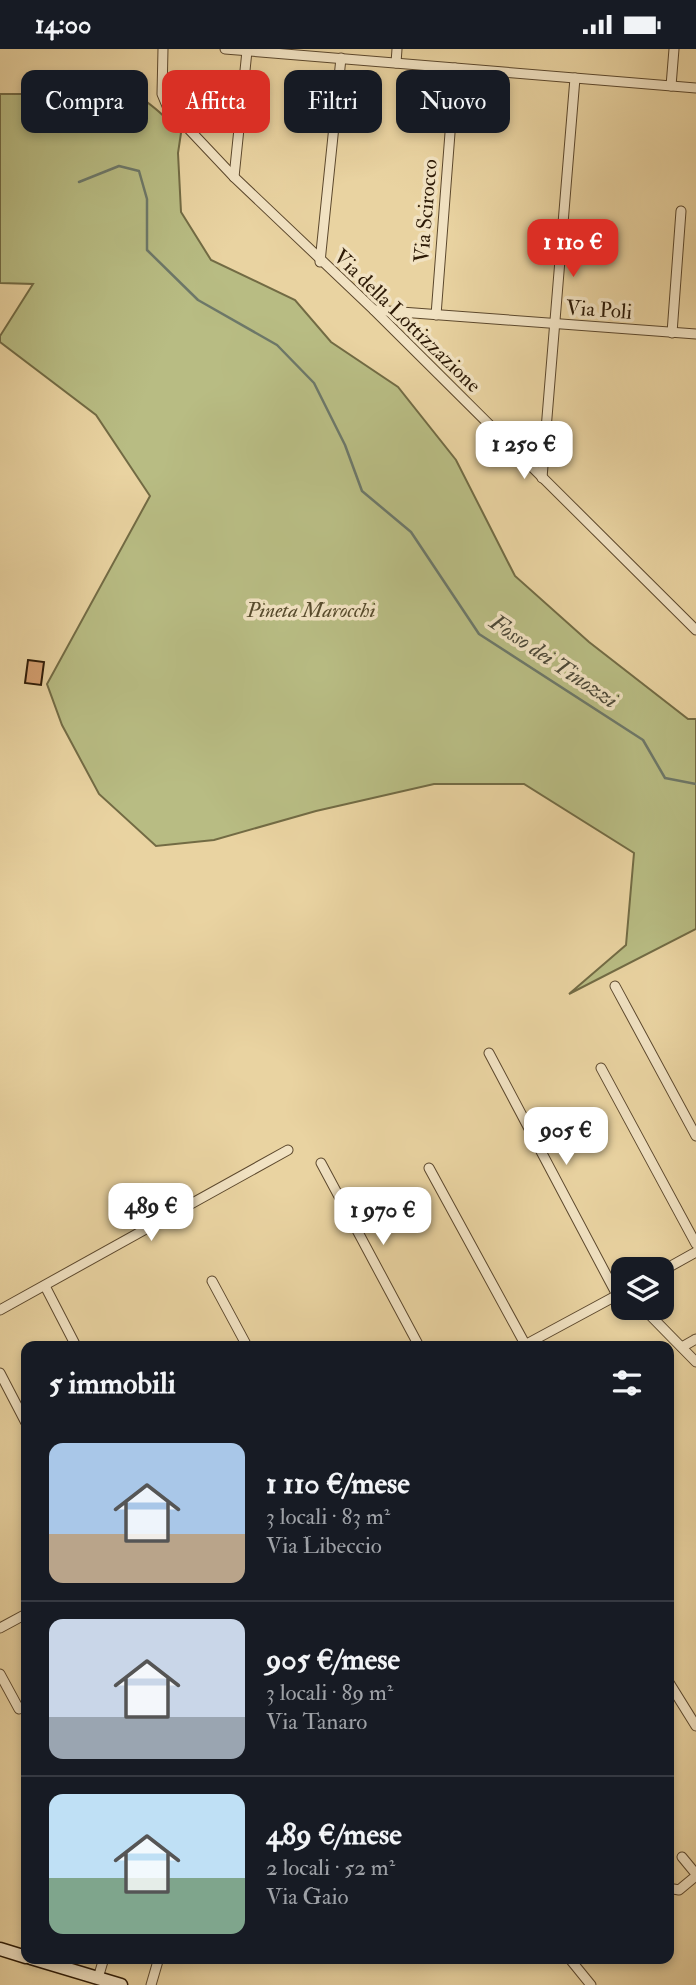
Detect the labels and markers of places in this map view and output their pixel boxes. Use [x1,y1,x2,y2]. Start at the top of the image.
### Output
pin: 1 110 € [508,219,638,279]
pin: 1 250 € [459,421,589,481]
pin: 905 € [517,1107,615,1167]
pin: 489 € [102,1183,200,1243]
pin: 1 970 € [318,1187,448,1247]

